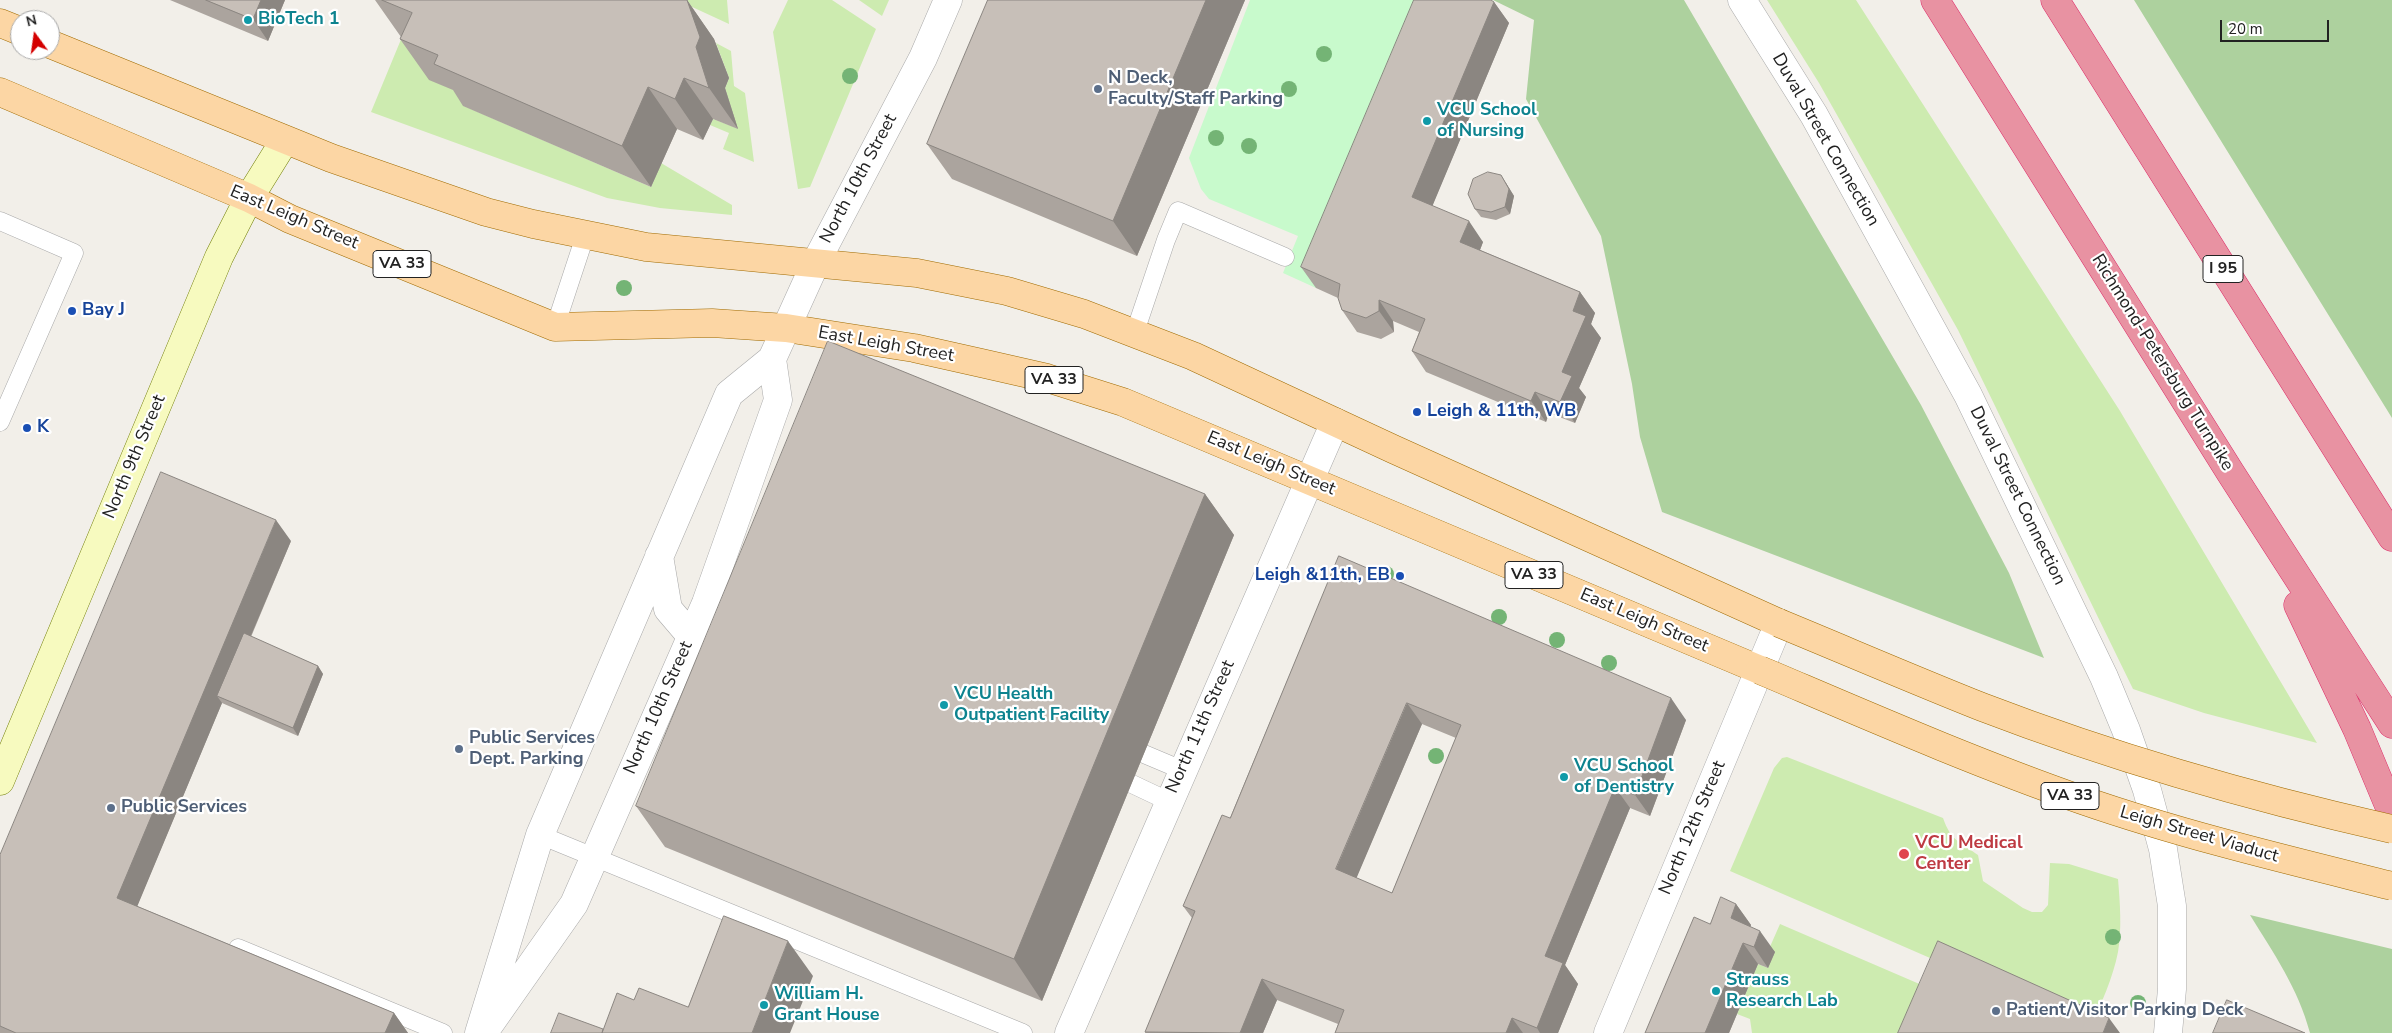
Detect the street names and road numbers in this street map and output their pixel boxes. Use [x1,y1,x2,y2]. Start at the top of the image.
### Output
street label: Duval Street Connection [1767,50,1883,230]
street label: North 10th Street [816,111,902,247]
street label: East Leigh Street [227,181,361,255]
road number: VA 33 [373,250,431,278]
street label: Richmond-Petersburg Turnpike [2086,251,2238,475]
road number: I 95 [2203,255,2243,282]
street label: East Leigh Street [817,322,955,368]
road number: VA 33 [1025,366,1083,394]
street label: North 9th Street [99,392,171,522]
street label: Duval Street Connection [1964,403,2070,589]
street label: East Leigh Street [1204,427,1338,501]
road number: VA 33 [1505,562,1563,588]
street label: East Leigh Street [1577,584,1711,658]
street label: North 10th Street [620,638,698,778]
street label: North 11th Street [1162,657,1240,797]
street label: North 12th Street [1655,758,1731,898]
road number: VA 33 [2041,782,2099,809]
street label: Leigh Street Viaduct [2117,802,2281,868]

